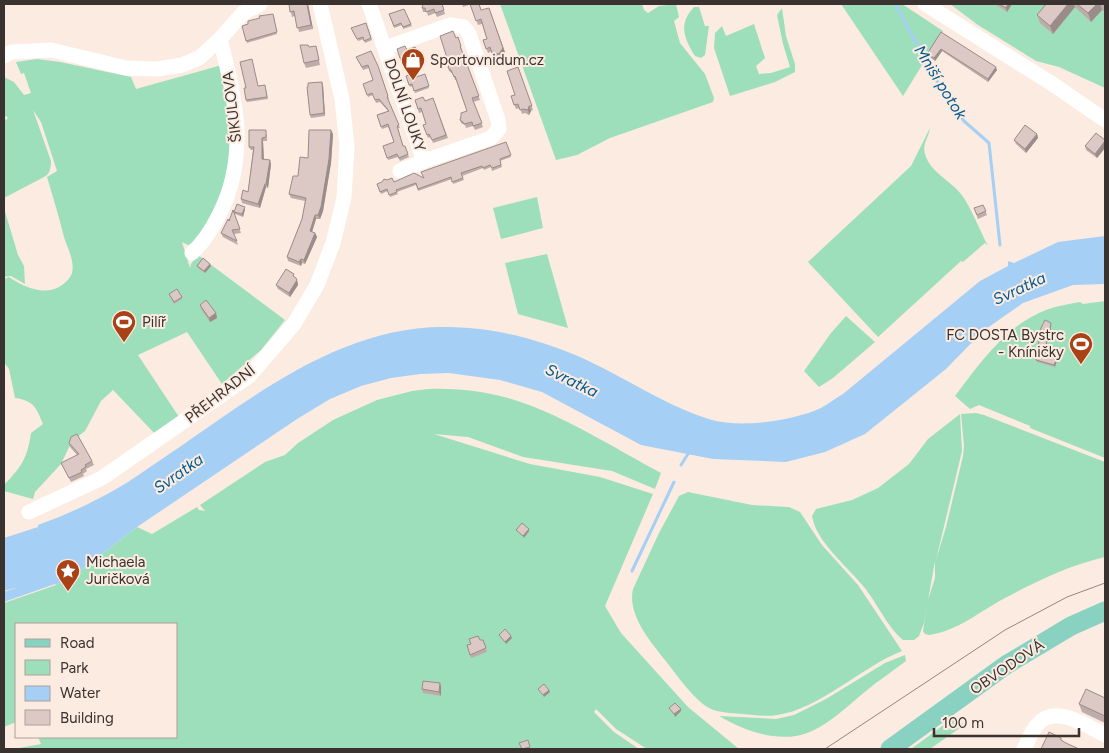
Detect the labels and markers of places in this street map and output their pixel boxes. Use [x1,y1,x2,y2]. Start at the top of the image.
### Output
shop icon: Sportovnidum.cz [400,47,426,81]
place label: Sportovnidum.cz [430,51,544,69]
sports icon: Pilíř [111,309,137,343]
place label: Pilíř [142,313,166,331]
place label: FC DOSTA Bystrc - Kníničky [946,326,1064,361]
sports icon: FC DOSTA Bystrc - Kníničky [1068,331,1094,365]
place label: Michaela Juričková [86,553,150,588]
place icon: Michaela Juričková [55,558,81,592]

